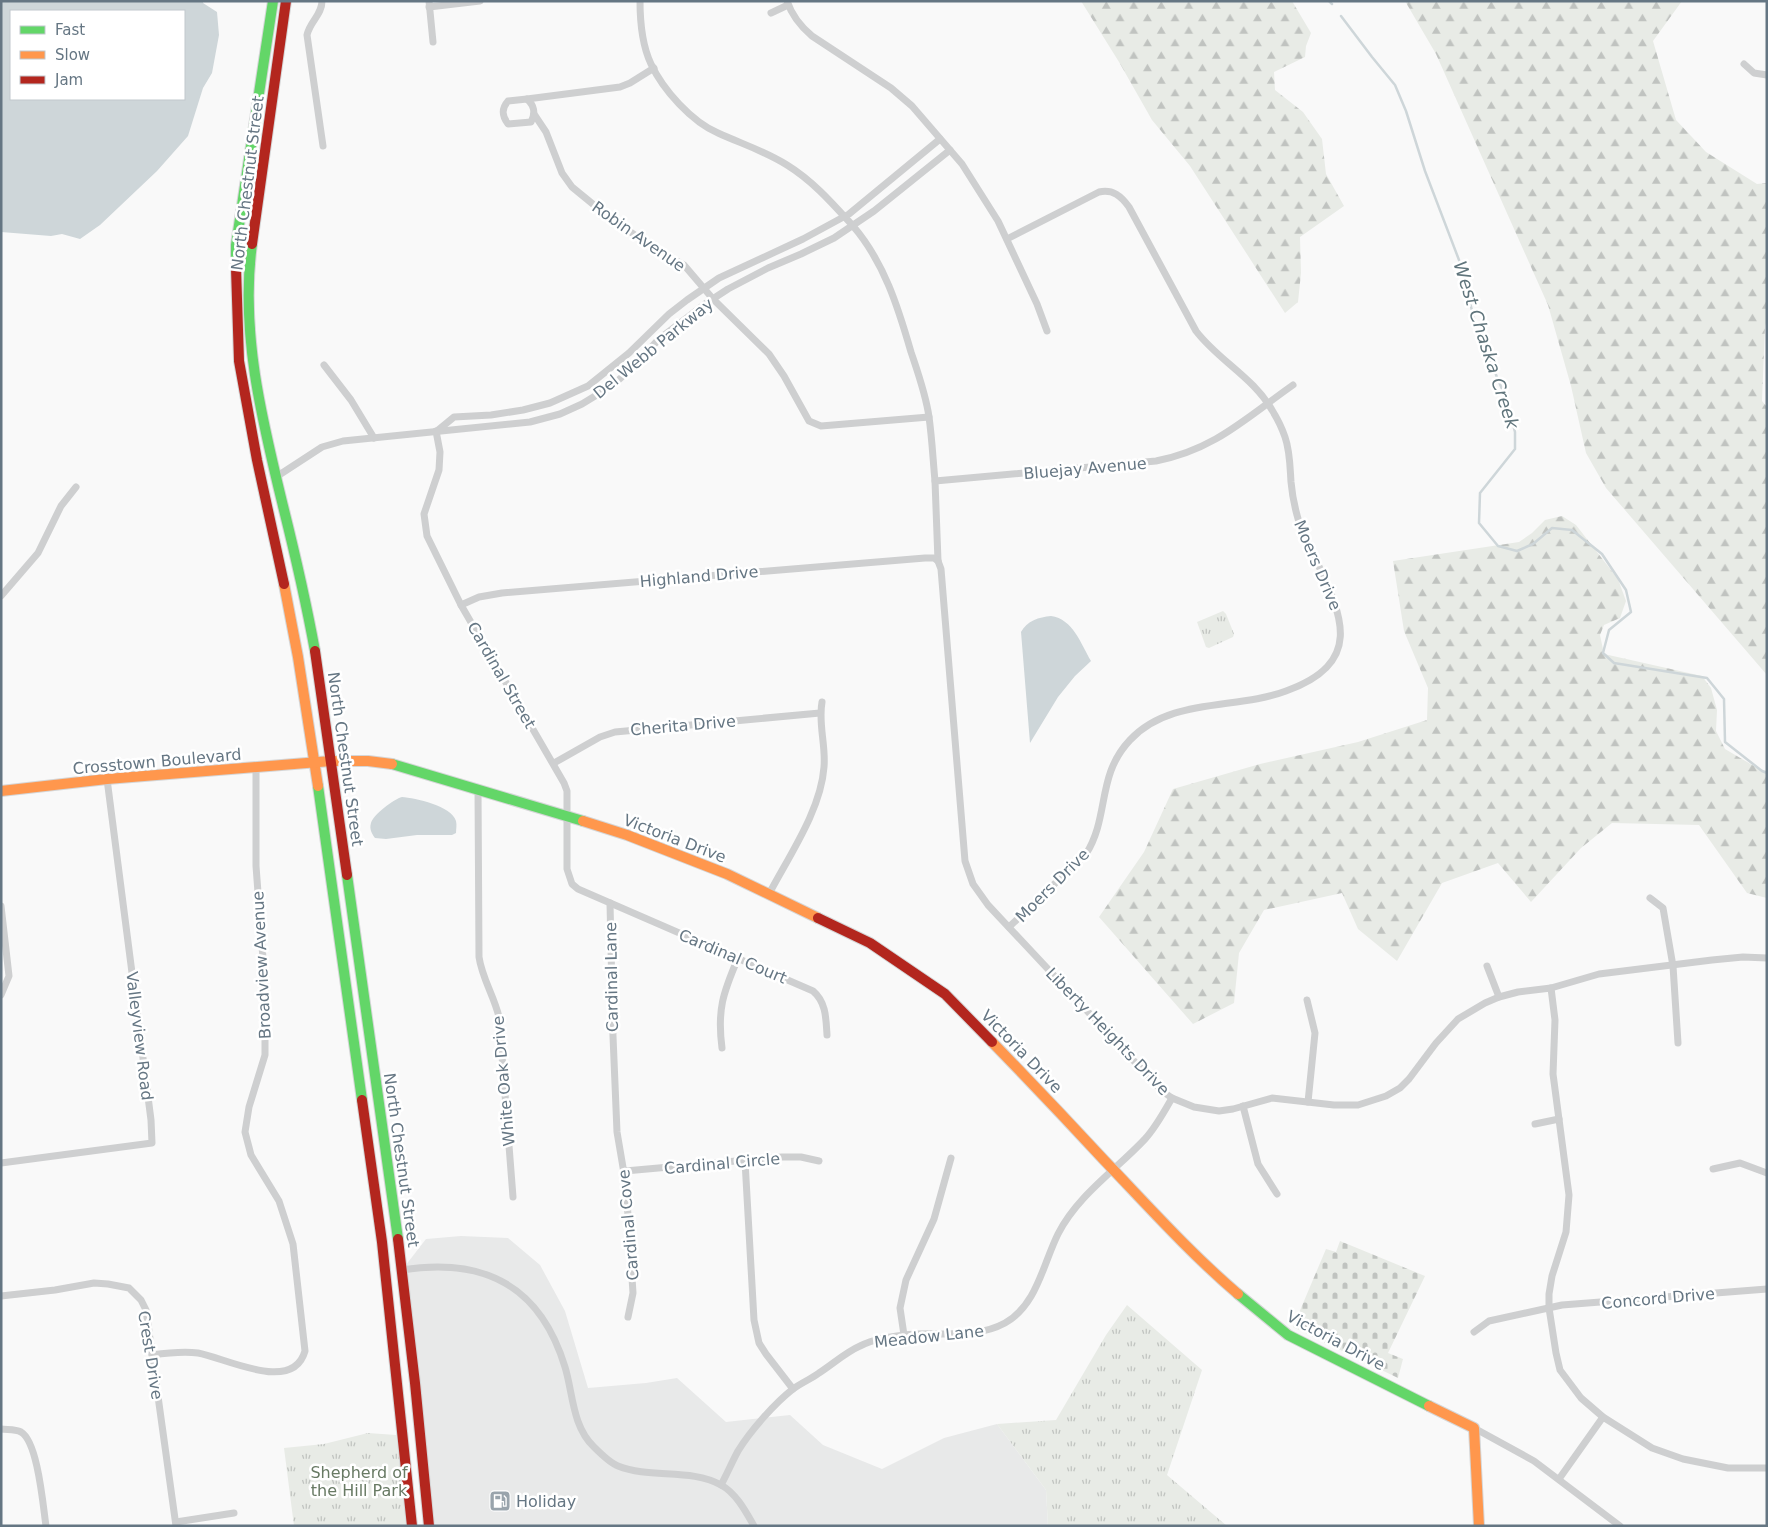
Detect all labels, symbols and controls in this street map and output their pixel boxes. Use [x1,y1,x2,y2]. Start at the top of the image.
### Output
legend [10,10,185,100]
text: Fast [55,21,85,39]
text: Slow [55,46,90,64]
text: Jam [54,71,83,89]
street label: North Chestnut Street [227,95,268,271]
street label: Robin Avenue [588,197,689,276]
water label: West Chaska Creek [1449,258,1524,433]
street label: Del Webb Parkway [590,294,717,403]
street label: Bluejay Avenue [1023,454,1147,483]
street label: Moers Drive [1290,517,1345,613]
street label: Highland Drive [639,562,759,591]
street label: Cardinal Street [463,619,540,732]
street label: North Chestnut Street [324,671,367,847]
street label: Cherita Drive [629,711,737,740]
street label: Crosstown Boulevard [72,745,242,778]
street label: Victoria Drive [621,810,729,867]
street label: Moers Drive [1012,845,1093,926]
street label: Broadview Avenue [248,890,275,1040]
street label: Cardinal Lane [601,922,622,1032]
street label: Cardinal Court [676,925,790,988]
street label: Liberty Heights Drive [1042,964,1173,1099]
street label: Valleyview Road [122,970,157,1102]
street label: Victoria Drive [977,1006,1066,1097]
street label: White Oak Drive [488,1015,519,1147]
street label: North Chestnut Street [380,1072,423,1248]
street label: Cardinal Circle [663,1149,781,1178]
street label: Cardinal Cove [614,1169,643,1281]
street label: Concord Drive [1600,1284,1716,1313]
street label: Victoria Drive [1283,1307,1388,1374]
street label: Crest Drive [134,1309,167,1401]
street label: Meadow Lane [873,1321,985,1352]
park label: Shepherd of the Hill Park [310,1463,408,1500]
fuel station icon: Holiday [488,1489,512,1513]
place label: Holiday [516,1492,576,1511]

